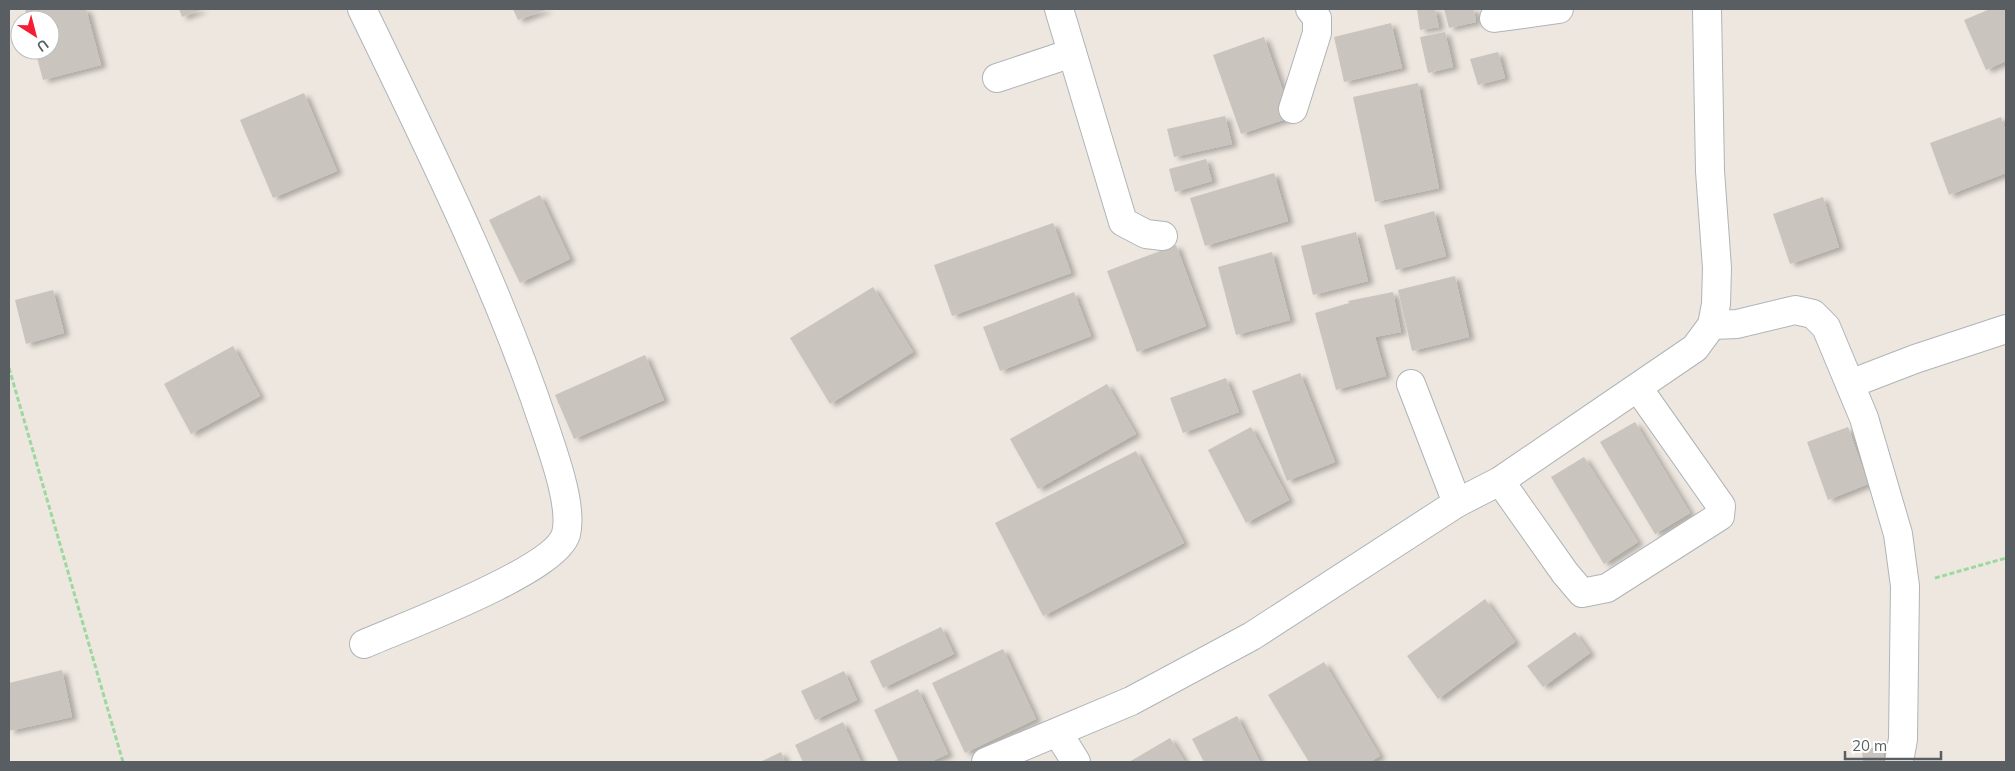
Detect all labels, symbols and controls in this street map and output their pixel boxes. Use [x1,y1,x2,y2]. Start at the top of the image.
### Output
north arrow [10,10,60,60]
text: U [33,35,52,56]
scale bar [1845,728,1941,760]
text: 20 m [1852,736,1887,755]

